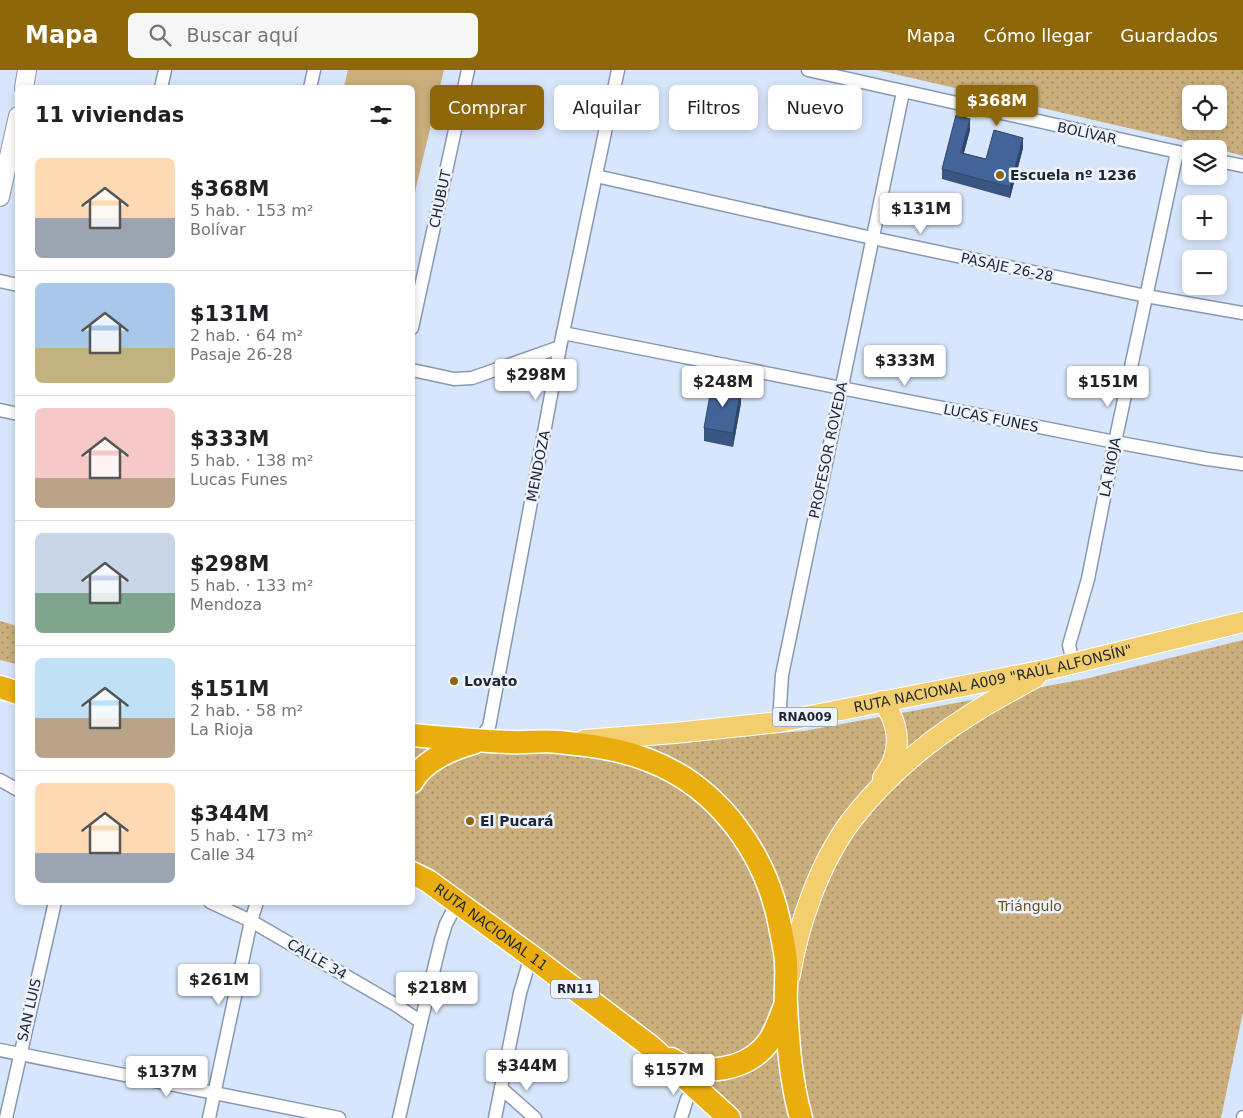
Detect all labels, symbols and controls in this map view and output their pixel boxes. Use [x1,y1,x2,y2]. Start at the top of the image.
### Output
search box [128,13,478,58]
text: Mapa [25,21,98,49]
icon: search [146,21,174,49]
text: Buscar aquí [186,24,298,46]
text: Mapa [906,25,955,46]
text: Cómo llegar [983,25,1092,46]
text: Guardados [1120,25,1218,46]
chip: Comprar [430,85,544,130]
chip: Alquilar [554,85,659,130]
chip: Filtros [669,85,758,130]
chip: Nuevo [768,85,862,130]
pin: $368M [962,85,1032,127]
map controls [1182,85,1227,295]
button: locate [1182,85,1227,130]
text: $368M [967,91,1027,110]
icon: filters [367,101,395,129]
text: 11 viviendas [35,103,184,127]
street label: BOLÍVAR [1056,119,1118,147]
button: layers [1182,140,1227,185]
place label: Escuela nº 1236 [1010,167,1136,183]
street label: CHUBUT [426,168,454,229]
marker: Escuela nº 1236 [994,169,1006,181]
text: $368M [190,177,269,201]
icon: home [75,178,135,238]
pin: $131M [886,192,956,235]
button: + [1182,195,1227,240]
text: $131M [891,199,951,218]
text: 5 hab. · 153 m² [190,201,313,220]
text: Bolívar [190,220,246,239]
street label: PASAJE 26-28 [959,249,1055,285]
button: − [1182,250,1227,295]
text: $131M [190,302,269,326]
icon: home [75,303,135,363]
text: 2 hab. · 64 m² [190,326,303,345]
pin: $333M [870,344,940,387]
text: Pasaje 26-28 [190,345,293,364]
text: $333M [875,351,935,370]
pin: $298M [501,358,571,401]
text: $298M [506,365,566,384]
pin: $248M [688,366,758,408]
pin: $151M [1073,366,1143,408]
text: $248M [693,372,753,391]
text: $151M [1078,372,1138,391]
street label: PROFESOR ROVEDA [806,380,850,520]
street label: LUCAS FUNES [942,401,1040,435]
text: $333M [190,427,269,451]
icon: home [75,428,135,488]
street label: MENDOZA [523,429,553,503]
street label: LA RIOJA [1096,435,1124,498]
text: 5 hab. · 138 m² [190,451,313,470]
text: Lucas Funes [190,470,288,489]
text: $298M [190,552,269,576]
icon: home [75,553,135,613]
text: 5 hab. · 133 m² [190,576,313,595]
text: Mendoza [190,595,262,614]
street label: RUTA NACIONAL A009 "RAÚL ALFONSÍN" [852,641,1134,715]
place label: Lovato [464,673,518,689]
marker: Lovato [448,675,460,687]
text: $151M [190,677,269,701]
icon: home [75,678,135,738]
text: 2 hab. · 58 m² [190,701,303,720]
road number: RNA009 [772,708,838,726]
text: La Rioja [190,720,253,739]
text: $344M [190,802,269,826]
icon: home [75,803,135,863]
place label: El Pucará [480,813,554,829]
marker: El Pucará [464,815,476,827]
text: 5 hab. · 173 m² [190,826,313,845]
text: Calle 34 [190,845,255,864]
street label: RUTA NACIONAL 11 [431,880,551,974]
park label: Triángulo [997,898,1062,914]
street label: CALLE 34 [284,936,350,982]
pin: $261M [184,964,254,1006]
text: $261M [189,970,249,989]
pin: $218M [402,972,472,1014]
street label: SAN LUIS [14,977,44,1043]
text: $218M [407,978,467,997]
road number: RN11 [551,980,599,999]
pin: $344M [492,1050,562,1092]
pin: $157M [639,1054,709,1096]
pin: $137M [132,1056,202,1098]
text: $344M [497,1056,557,1075]
text: $157M [644,1060,704,1079]
text: $137M [137,1062,197,1081]

